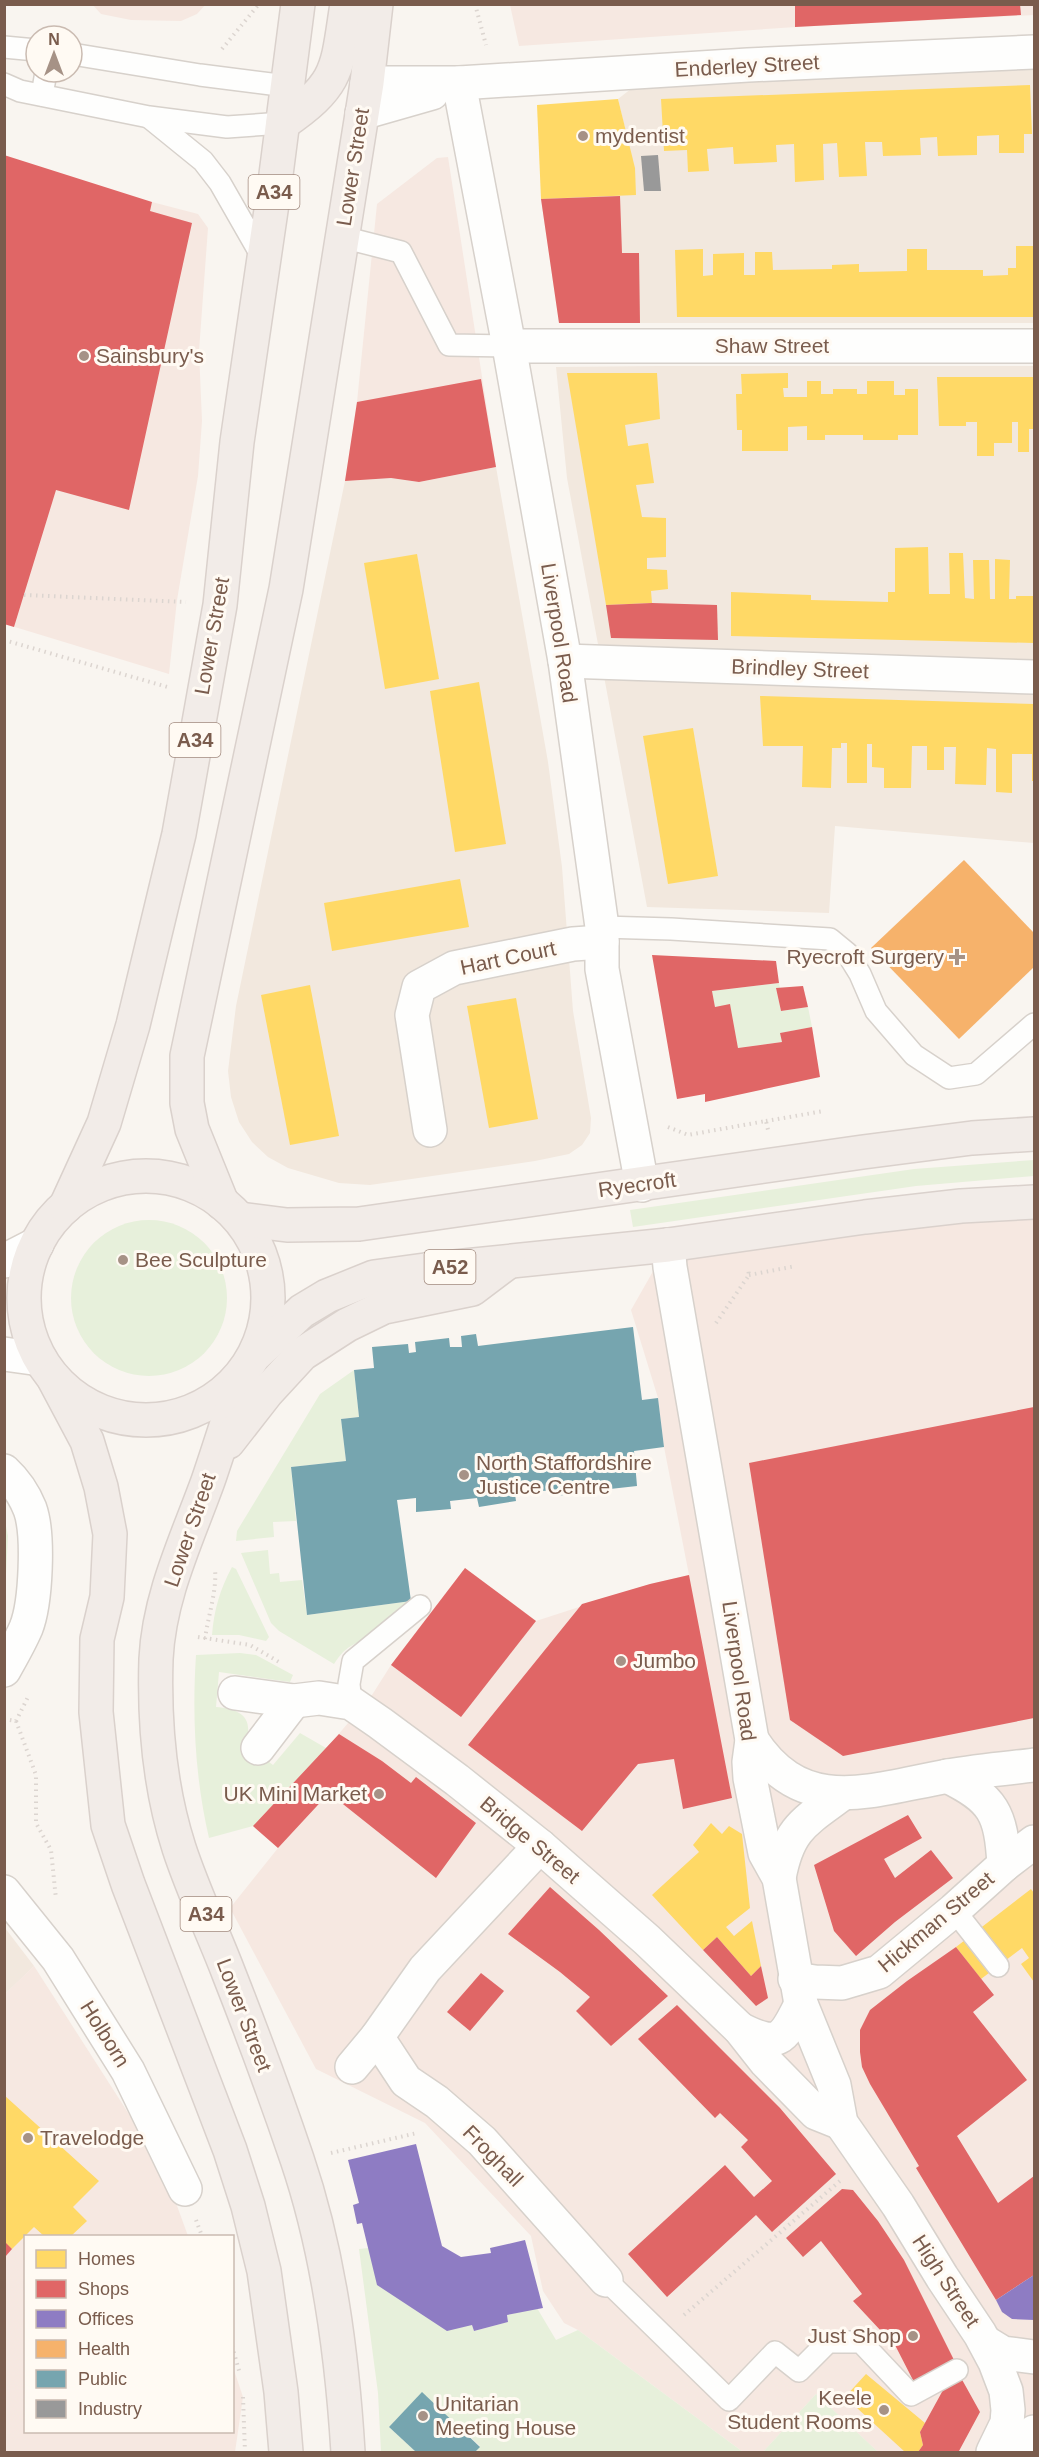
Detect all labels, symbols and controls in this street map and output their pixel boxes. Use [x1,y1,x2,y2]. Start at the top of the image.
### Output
north arrow [24,24,84,84]
text: N [48,31,60,48]
street label: Enderley Street [674,50,820,81]
street label: Lower Street [332,106,373,228]
place label: mydentist [595,124,685,147]
marker: mydentist [576,129,590,143]
road number: A34 [248,175,300,209]
street label: Shaw Street [715,334,829,357]
place label: Sainsbury's [96,344,204,367]
marker: Sainsbury's [77,349,91,363]
street label: Liverpool Road [537,561,582,704]
street label: Lower Street [190,575,233,697]
street label: Brindley Street [731,655,869,682]
road number: A34 [170,723,220,757]
street label: Hart Court [458,936,558,979]
place label: Ryecroft Surgery [786,945,944,968]
marker: Ryecroft Surgery [948,948,966,966]
street label: Ryecroft [597,1168,677,1201]
place label: Bee Sculpture [135,1248,267,1271]
road number: A52 [424,1250,476,1284]
marker: Bee Sculpture [116,1253,130,1267]
place label: North Staffordshire Justice Centre [476,1451,652,1498]
marker: North Staffordshire Justice Centre [457,1468,471,1482]
street label: Lower Street [159,1470,220,1590]
street label: Liverpool Road [718,1599,761,1742]
place label: Jumbo [633,1649,696,1672]
marker: Jumbo [614,1654,628,1668]
place label: UK Mini Market [223,1782,367,1805]
marker: UK Mini Market [372,1787,386,1801]
street label: Bridge Street [476,1791,585,1888]
street label: Hickman Street [873,1867,998,1977]
road number: A34 [180,1897,232,1931]
street label: Lower Street [212,1955,277,2075]
street label: Holborn [76,1996,135,2071]
street label: Froghall [459,2120,528,2191]
place label: Travelodge [40,2126,144,2149]
marker: Travelodge [21,2131,35,2145]
street label: High Street [908,2230,985,2331]
legend [24,2235,234,2433]
text: Homes [78,2249,135,2269]
text: Shops [78,2279,129,2299]
text: Offices [78,2309,134,2329]
place label: Just Shop [808,2324,901,2347]
marker: Just Shop [906,2329,920,2343]
text: Health [78,2339,130,2359]
text: Public [78,2369,127,2389]
place label: Keele Student Rooms [727,2386,872,2433]
place label: Unitarian Meeting House [435,2392,576,2439]
text: Industry [78,2399,142,2419]
marker: Keele Student Rooms [877,2403,891,2417]
marker: Unitarian Meeting House [416,2409,430,2423]

